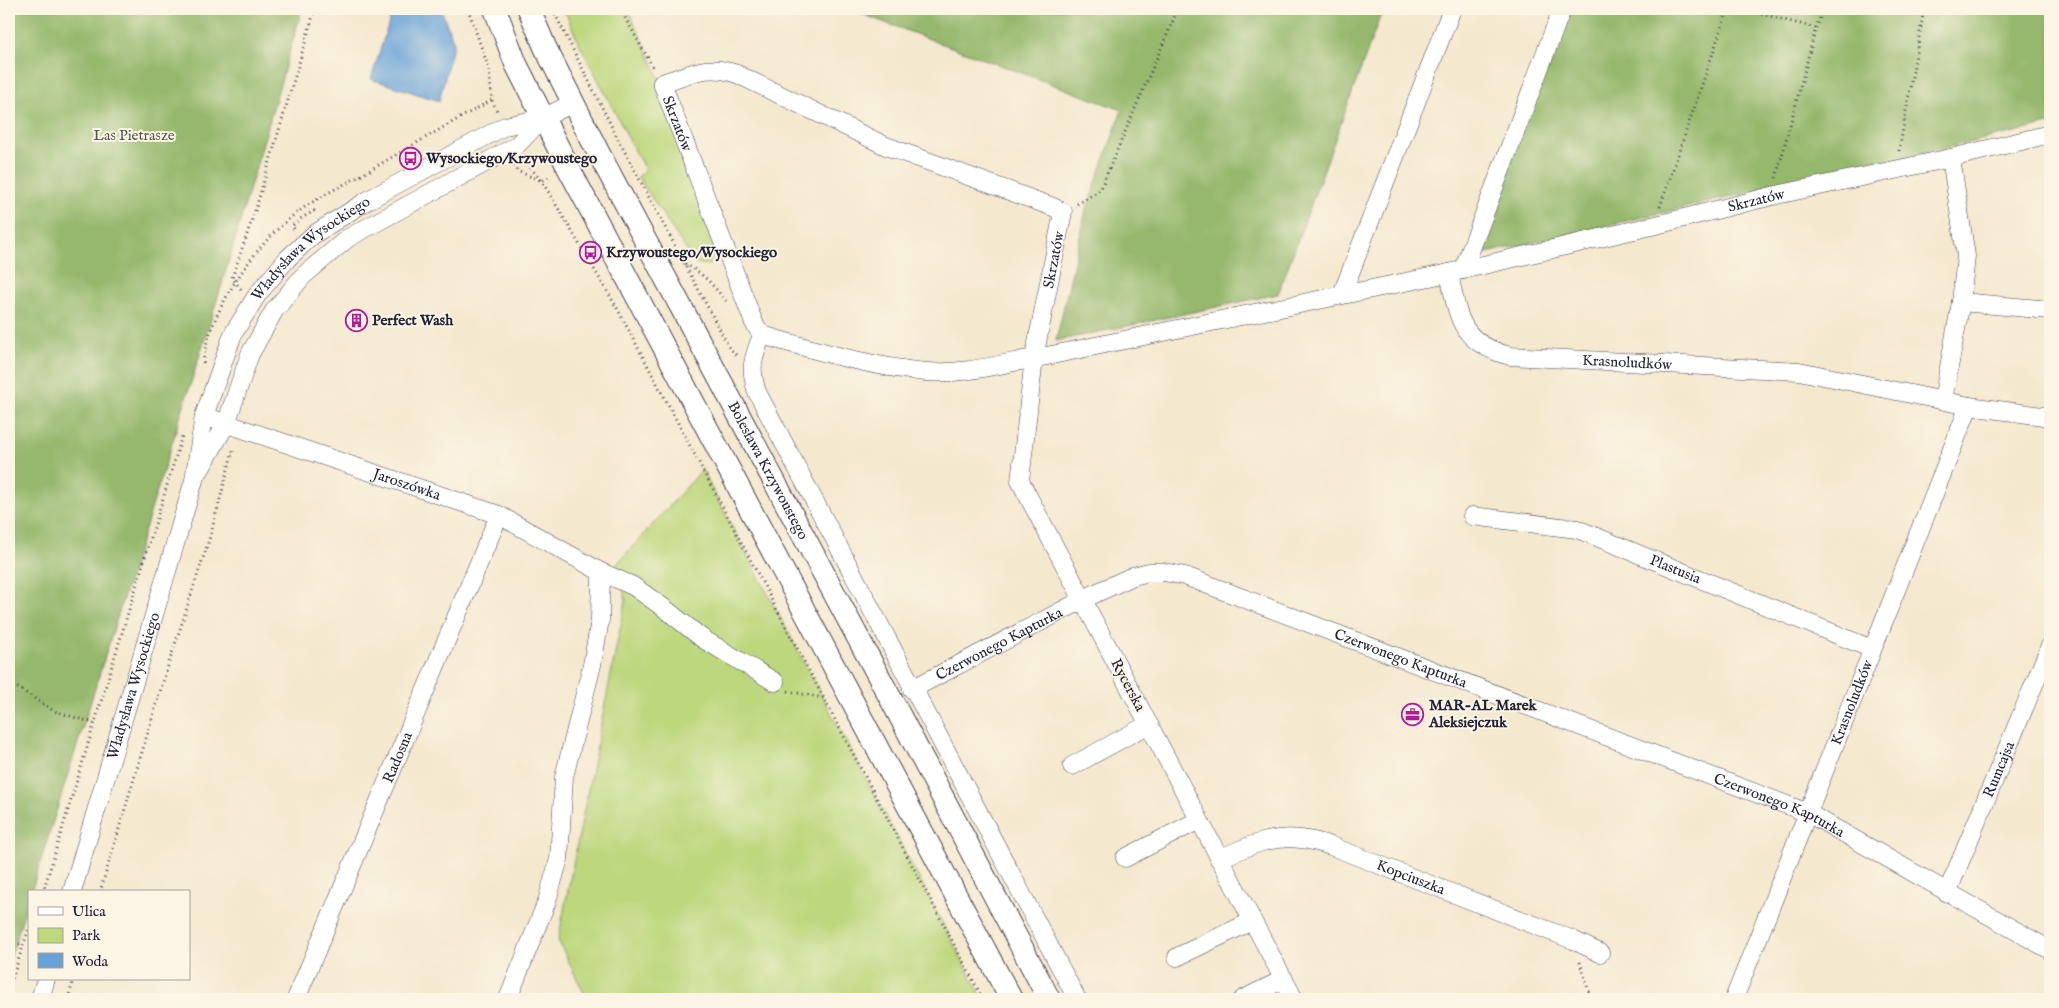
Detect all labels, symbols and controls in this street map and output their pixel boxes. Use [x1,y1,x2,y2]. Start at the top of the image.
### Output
street label: Skrzatów [658,93,697,155]
park label: Las Pietrasze [93,126,175,145]
bus stop icon: Wysockiego/Krzywoustego [398,146,422,170]
place label: Wysockiego/Krzywoustego [425,149,597,168]
street label: Skrzatów [1726,184,1787,216]
street label: Władysława Wysockiego [247,192,374,304]
street label: Skrzatów [1039,229,1069,290]
bus stop icon: Krzywoustego/Wysockiego [578,240,602,264]
place label: Krzywoustego/Wysockiego [606,243,777,262]
building icon: Perfect Wash [344,308,368,332]
place label: Perfect Wash [372,311,454,330]
street label: Krasnoludków [1582,350,1673,374]
street label: Bolesława Krzywoustego [724,398,813,543]
street label: Jaroszówka [369,463,444,504]
street label: Plastusia [1647,550,1704,588]
street label: Czerwonego Kapturka [932,602,1066,685]
street label: Władysława Wysockiego [102,610,164,762]
street label: Czerwonego Kapturka [1332,624,1470,692]
street label: Rycerska [1106,656,1150,715]
street label: Krasnoludków [1826,656,1877,748]
place label: MAR-AL Marek Aleksiejczuk [1428,696,1538,732]
office icon: MAR-AL Marek Aleksiejczuk [1401,702,1425,726]
street label: Radosna [378,728,417,786]
street label: Rumcajsa [1978,738,2019,800]
street label: Czerwonego Kapturka [1711,769,1848,842]
street label: Kopciuszka [1374,855,1448,899]
legend [28,890,190,980]
text: Ulica [72,902,106,921]
text: Park [72,926,102,945]
text: Woda [72,952,109,971]

